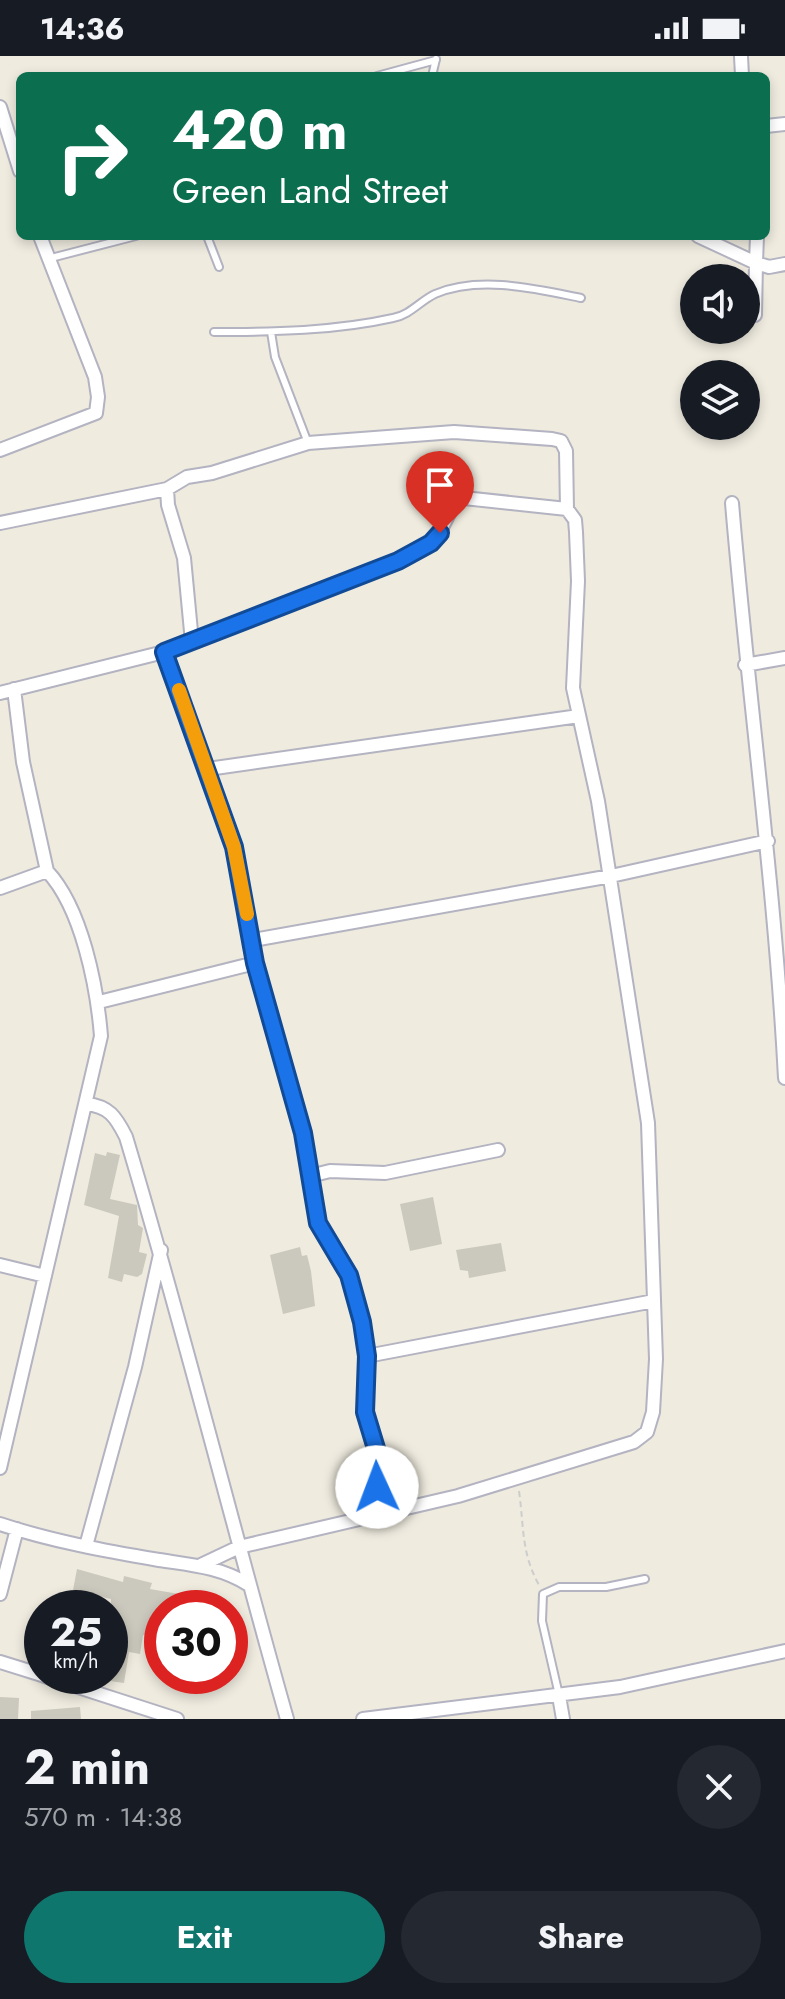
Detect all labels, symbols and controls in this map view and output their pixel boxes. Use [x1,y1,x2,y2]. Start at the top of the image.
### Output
text: 14:36 [40,7,125,50]
text: 420 m [172,89,348,170]
icon: right [40,104,144,208]
text: Green Land Street [172,164,448,216]
map controls [680,264,760,440]
button: sound [680,264,760,344]
button: layers [680,360,760,440]
pin [406,451,474,533]
icon: arrive [418,463,462,507]
position arrow [335,1445,419,1529]
speed limit sign: 30 [144,1590,248,1694]
text: 25 [50,1603,102,1661]
text: km/h [53,1647,99,1676]
text: 2 min [24,1733,150,1802]
button: close [677,1745,761,1829]
text: 570 m · 14:38 [24,1798,182,1836]
button: Exit [24,1891,385,1983]
button: Share [401,1891,761,1983]

